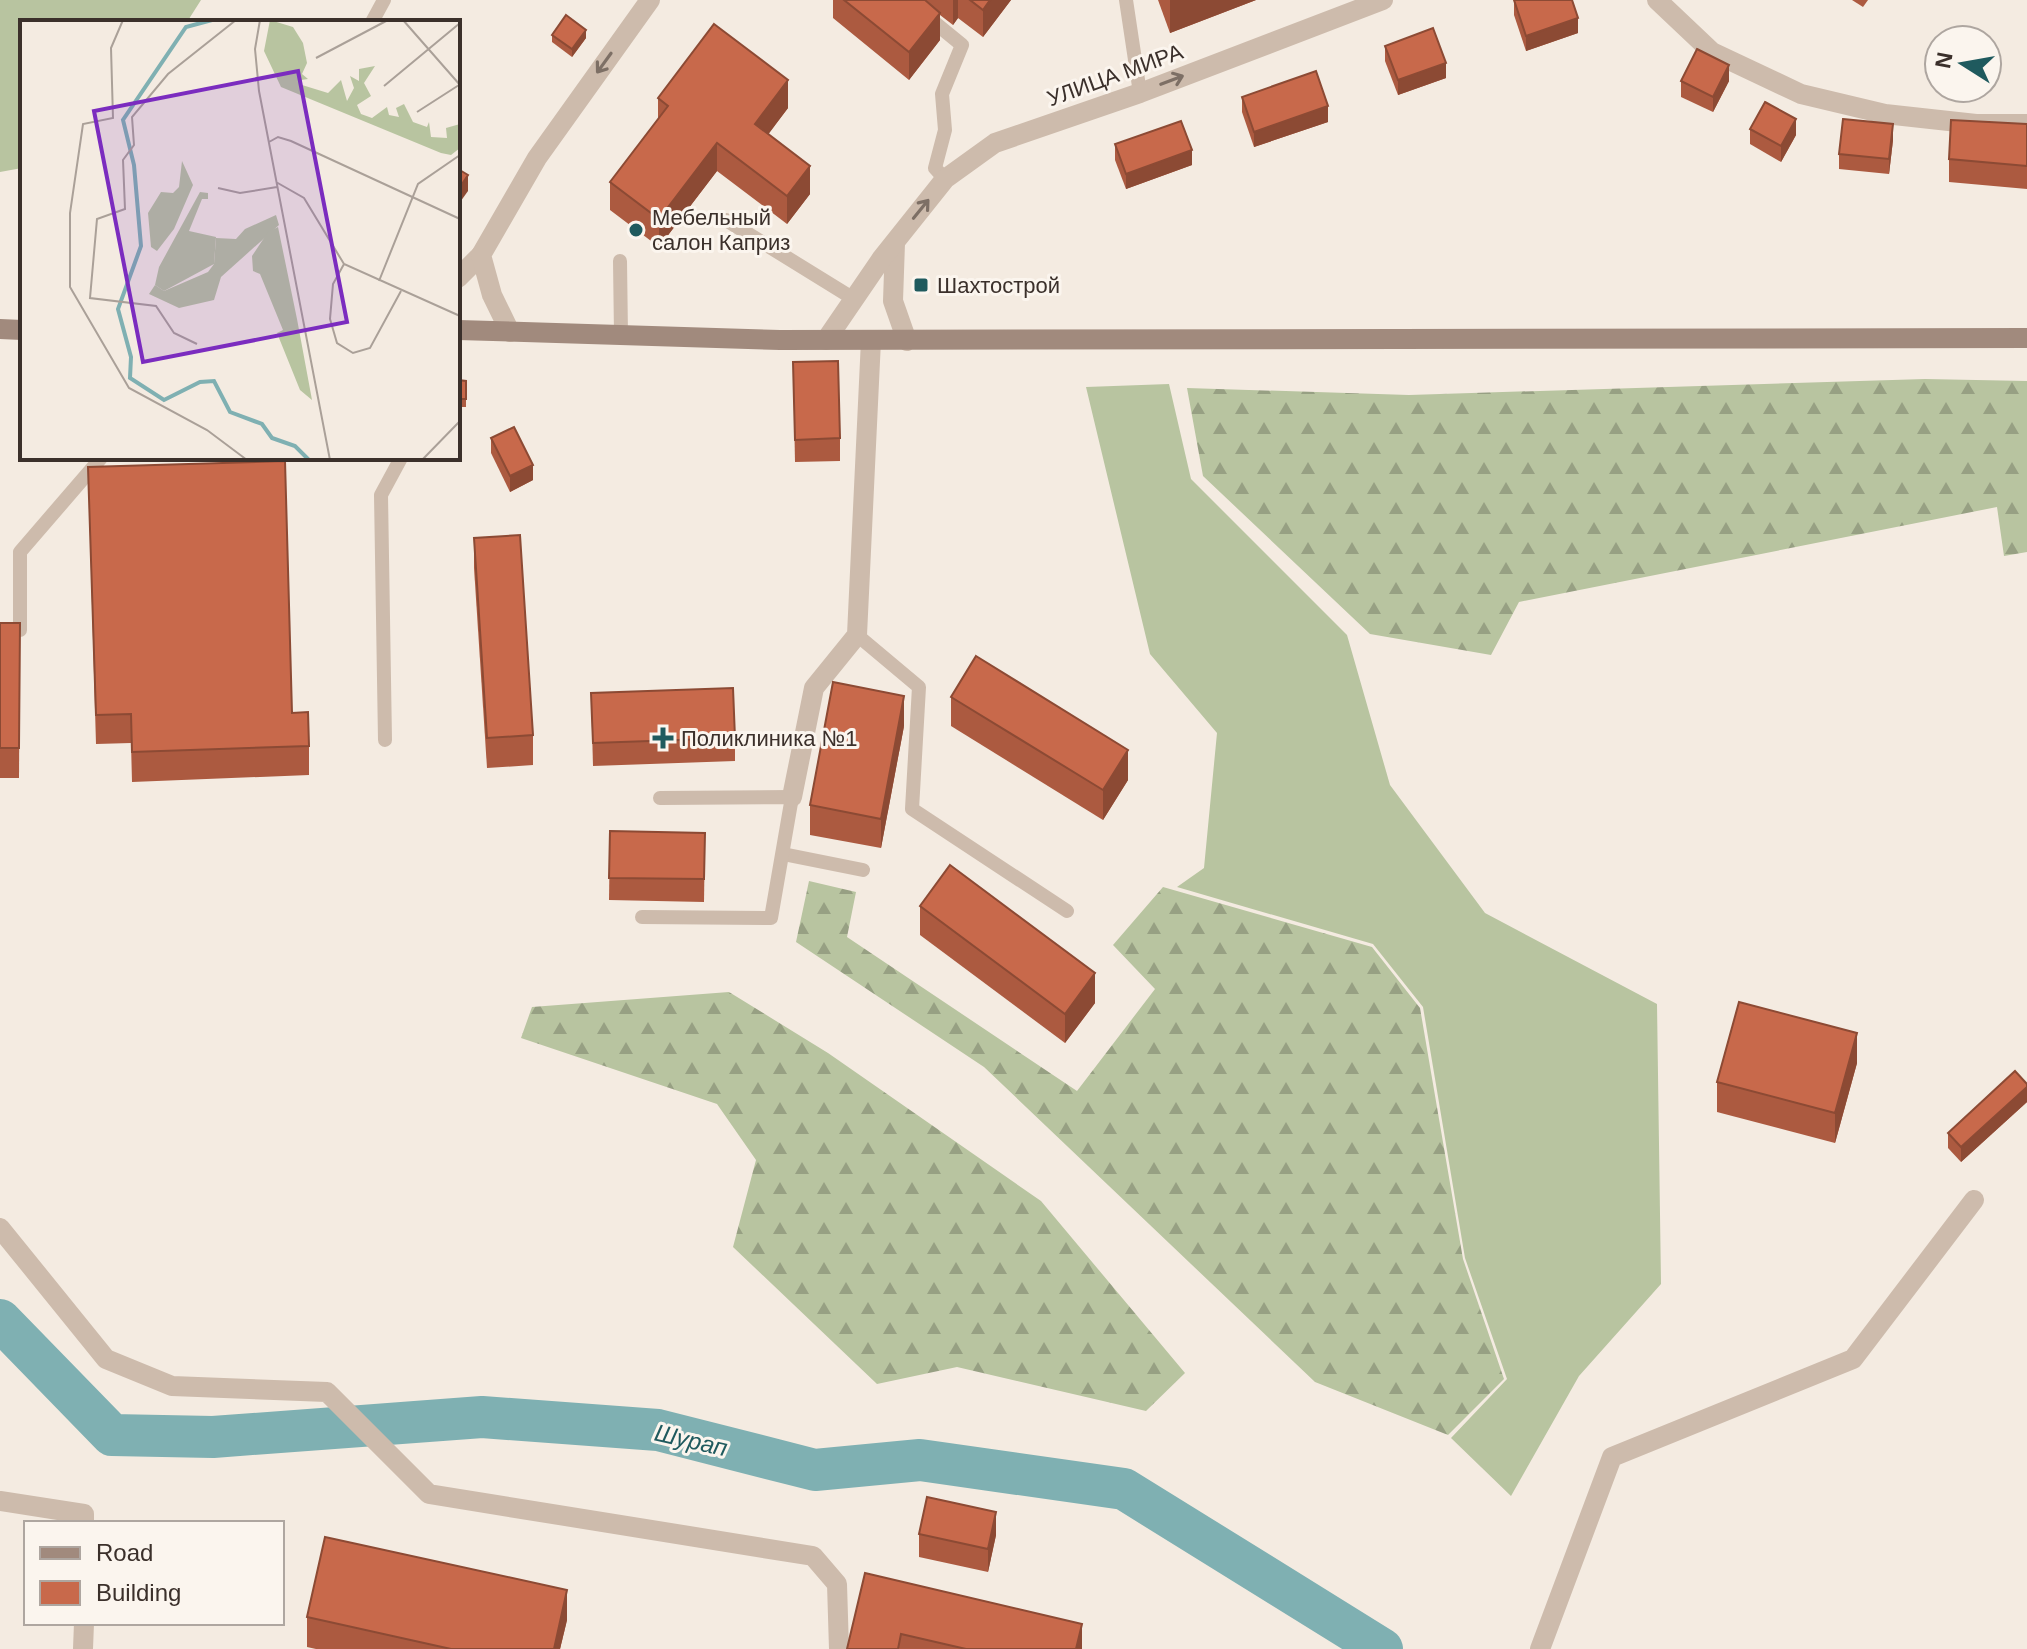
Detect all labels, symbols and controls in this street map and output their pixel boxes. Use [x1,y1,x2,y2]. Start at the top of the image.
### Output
inset map [20,20,460,460]
north arrow [1923,24,2003,104]
street label: УЛИЦА МИРА [1044,39,1187,111]
text: N [1930,50,1958,70]
one-way arrow [596,52,613,74]
one-way arrow [1159,72,1184,86]
one-way arrow [913,199,930,220]
place label: Мебельный салон Каприз [652,205,790,255]
marker: Мебельный салон Каприз [627,221,645,239]
place label: Шахтострой [937,273,1060,298]
marker: Шахтострой [912,276,930,294]
place label: Поликлиника №1 [681,726,857,751]
marker: Поликлиника №1 [652,727,674,749]
water label: Шурап [652,1419,730,1461]
legend [24,1521,284,1625]
text: Road [96,1539,153,1566]
text: Building [96,1579,181,1606]

